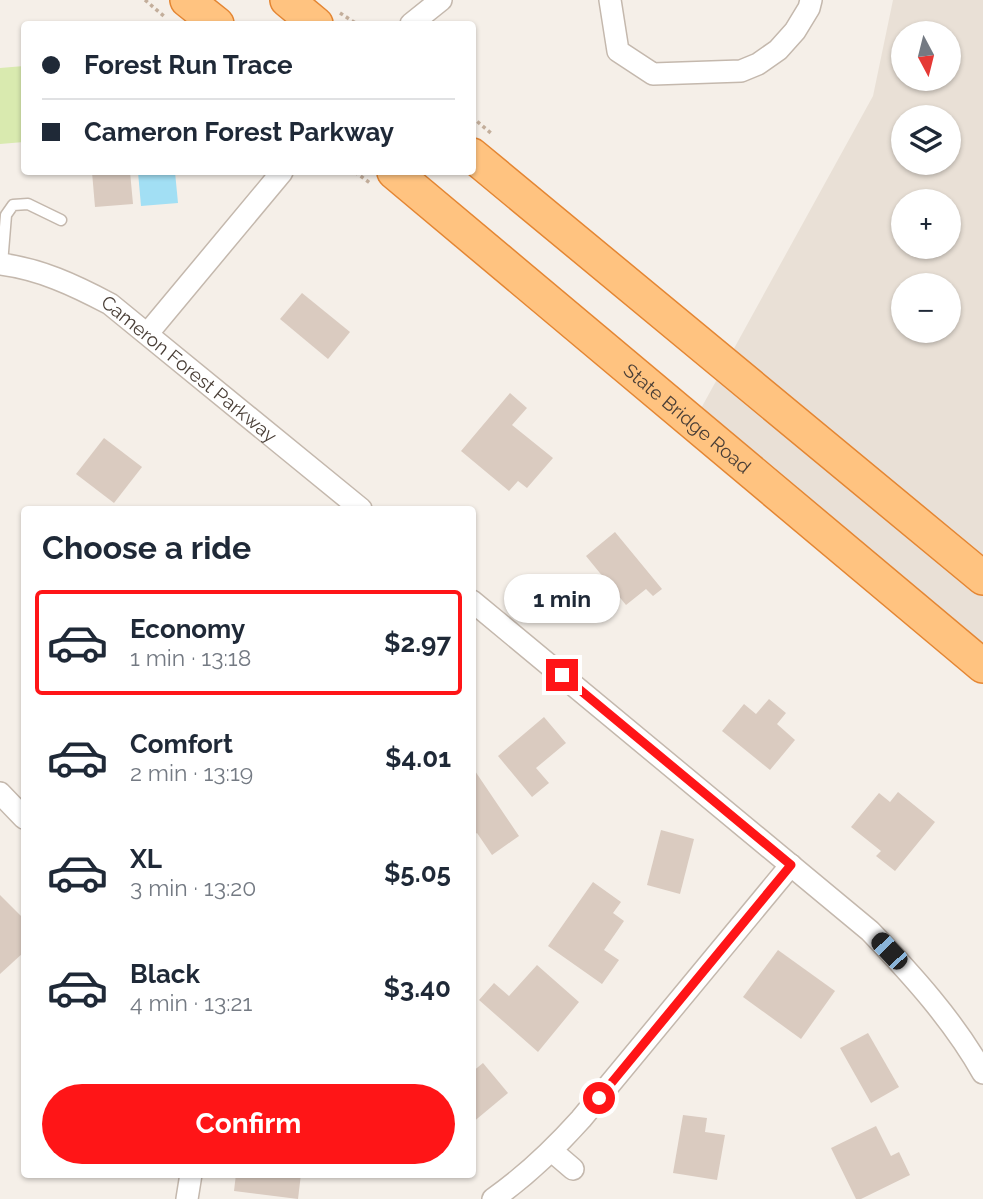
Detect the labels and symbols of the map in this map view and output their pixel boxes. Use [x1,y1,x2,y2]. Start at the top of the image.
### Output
north arrow [891,21,961,91]
street label: Cameron Forest Parkway [98,291,281,447]
street label: State Bridge Road [619,359,755,478]
callout: 1 min [504,574,620,622]
route end [546,659,578,691]
car [867,928,912,974]
route start [583,1082,615,1114]

